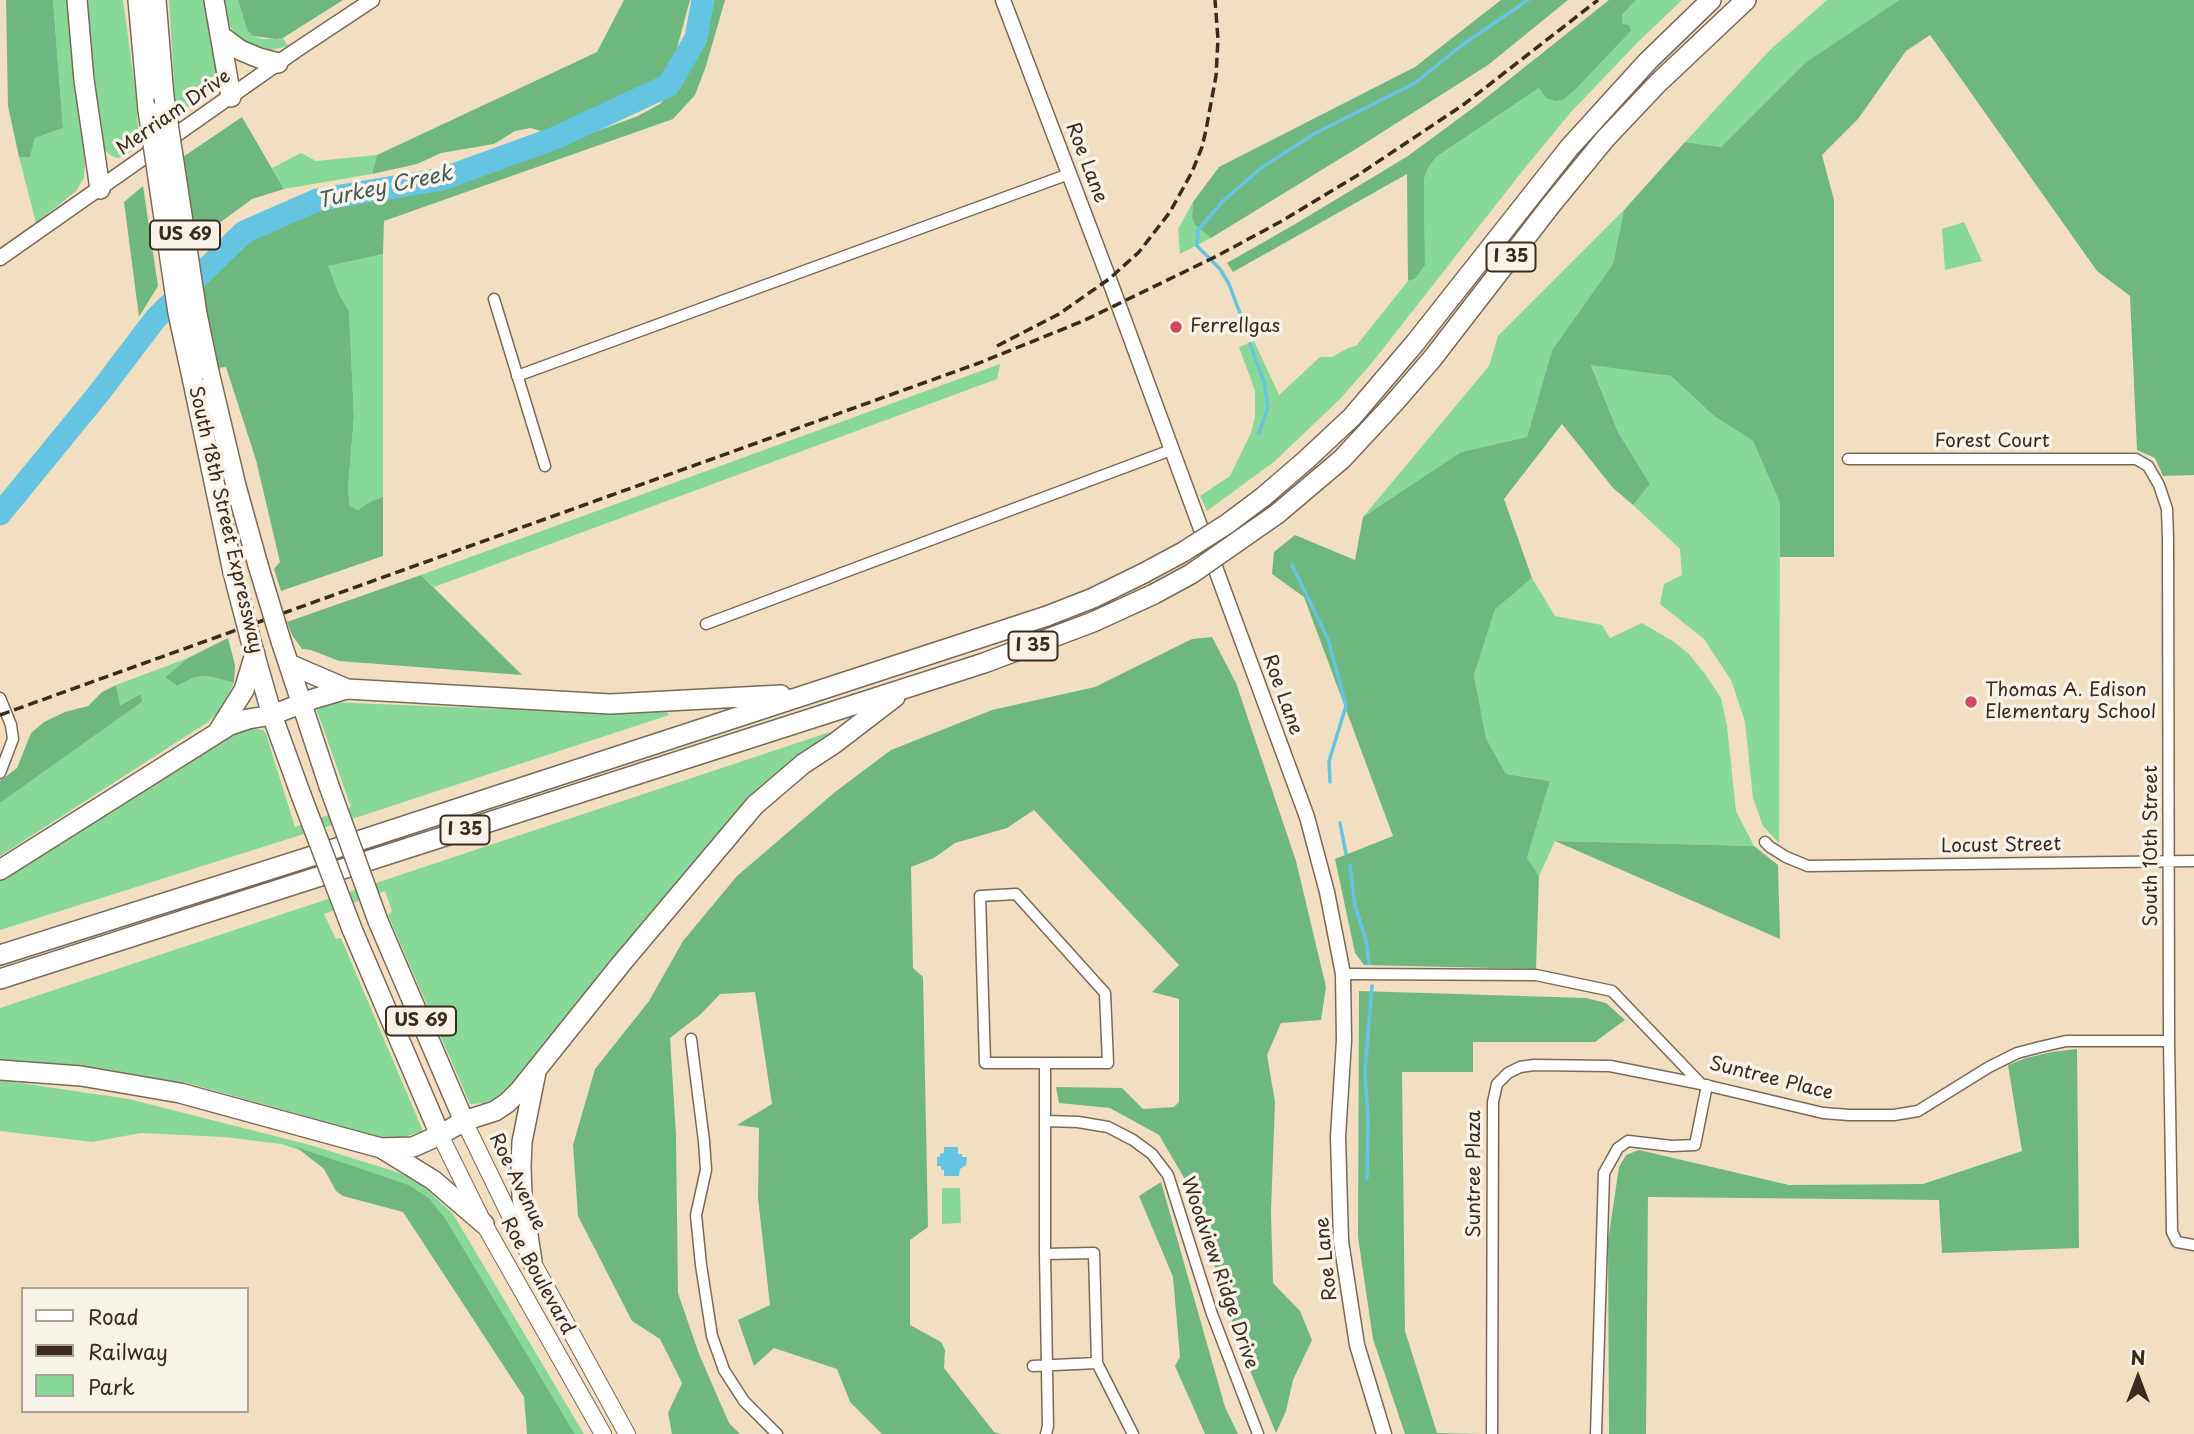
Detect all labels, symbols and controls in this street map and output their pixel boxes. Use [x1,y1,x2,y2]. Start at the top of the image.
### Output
street label: Merriam Drive [113,65,235,161]
street label: Roe Lane [1060,120,1112,206]
water label: Turkey Creek [315,161,455,215]
road number: US 69 [150,220,220,249]
road number: I 35 [1486,243,1536,272]
place label: Ferrellgas [1190,316,1280,338]
marker: Ferrellgas [1168,319,1184,335]
street label: South 18th Street Expressway [183,384,267,656]
street label: Forest Court [1935,431,2049,453]
road number: I 35 [1009,632,1058,660]
street label: Roe Lane [1257,652,1307,738]
place label: Thomas A. Edison Elementary School [1985,680,2156,724]
marker: Thomas A. Edison Elementary School [1963,694,1979,710]
street label: South 10th Street [2141,765,2163,927]
road number: I 35 [440,816,490,844]
street label: Locust Street [1941,834,2061,858]
road number: US 69 [386,1006,456,1036]
street label: Suntree Place [1707,1053,1835,1105]
street label: Suntree Plaza [1464,1110,1486,1238]
street label: Roe Avenue [484,1130,550,1234]
street label: Woodview Ridge Drive [1175,1174,1263,1372]
street label: Roe Boulevard [495,1213,579,1339]
street label: Roe Lane [1311,1216,1343,1302]
legend [21,1287,248,1413]
text: Road [88,1300,139,1332]
text: Railway [88,1335,168,1367]
north arrow [2103,1343,2173,1413]
text: N [2130,1343,2146,1371]
text: Park [88,1370,135,1402]

